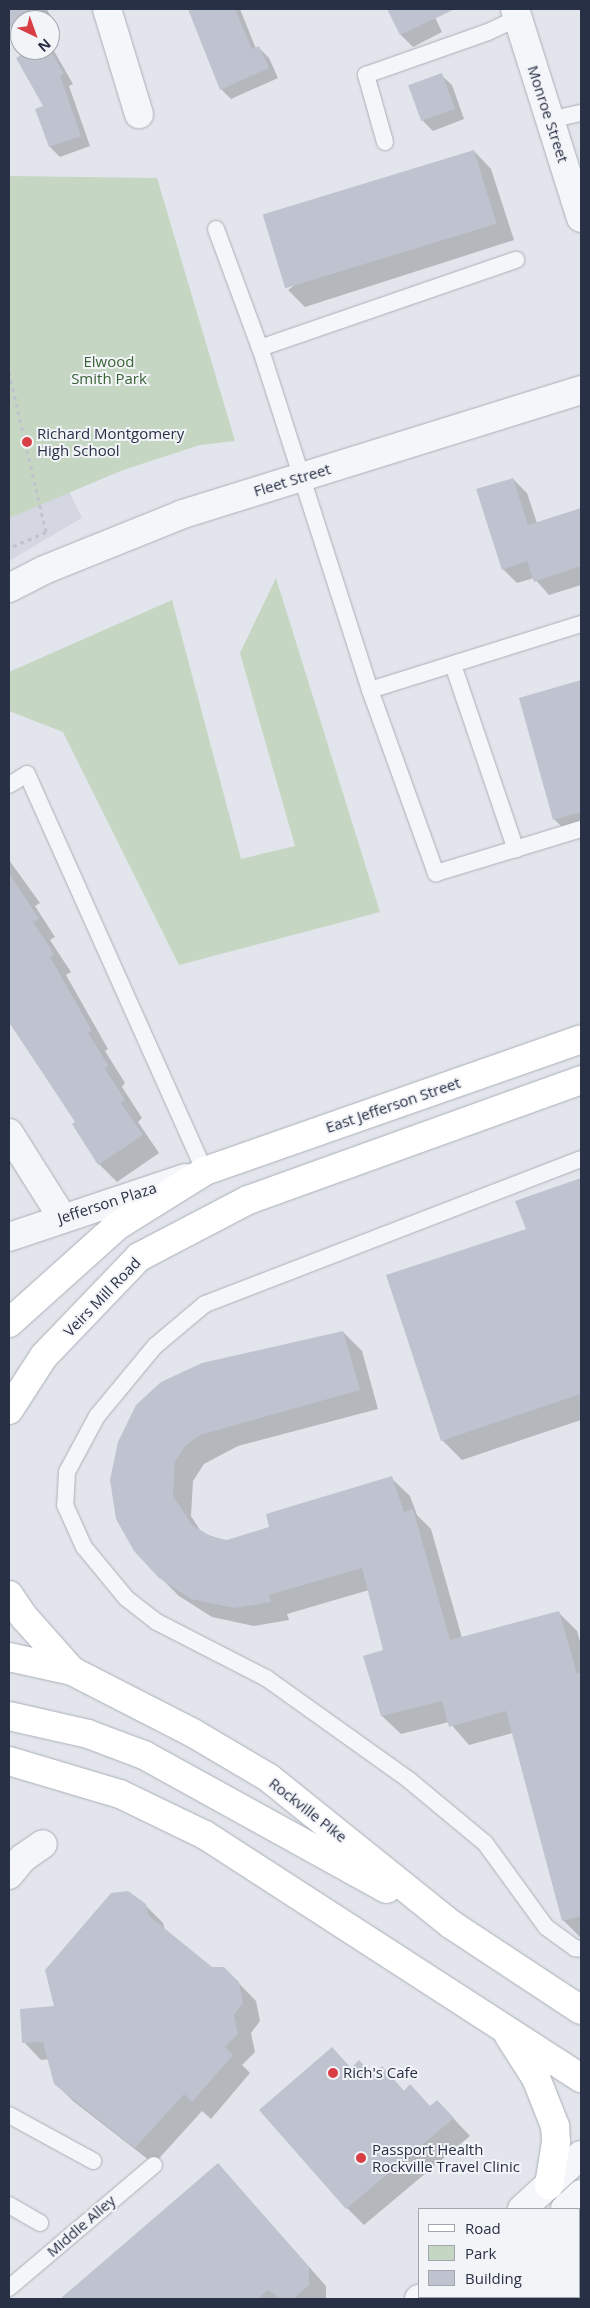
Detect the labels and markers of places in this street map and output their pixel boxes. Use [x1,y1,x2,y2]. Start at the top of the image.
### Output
place label: Richard Montgomery High School [37,424,184,459]
marker: Richard Montgomery High School [21,436,33,448]
place label: Rich's Cafe [343,2064,418,2082]
marker: Rich's Cafe [327,2067,339,2079]
place label: Passport Health Rockville Travel Clinic [372,2140,520,2175]
marker: Passport Health Rockville Travel Clinic [354,2151,368,2165]

